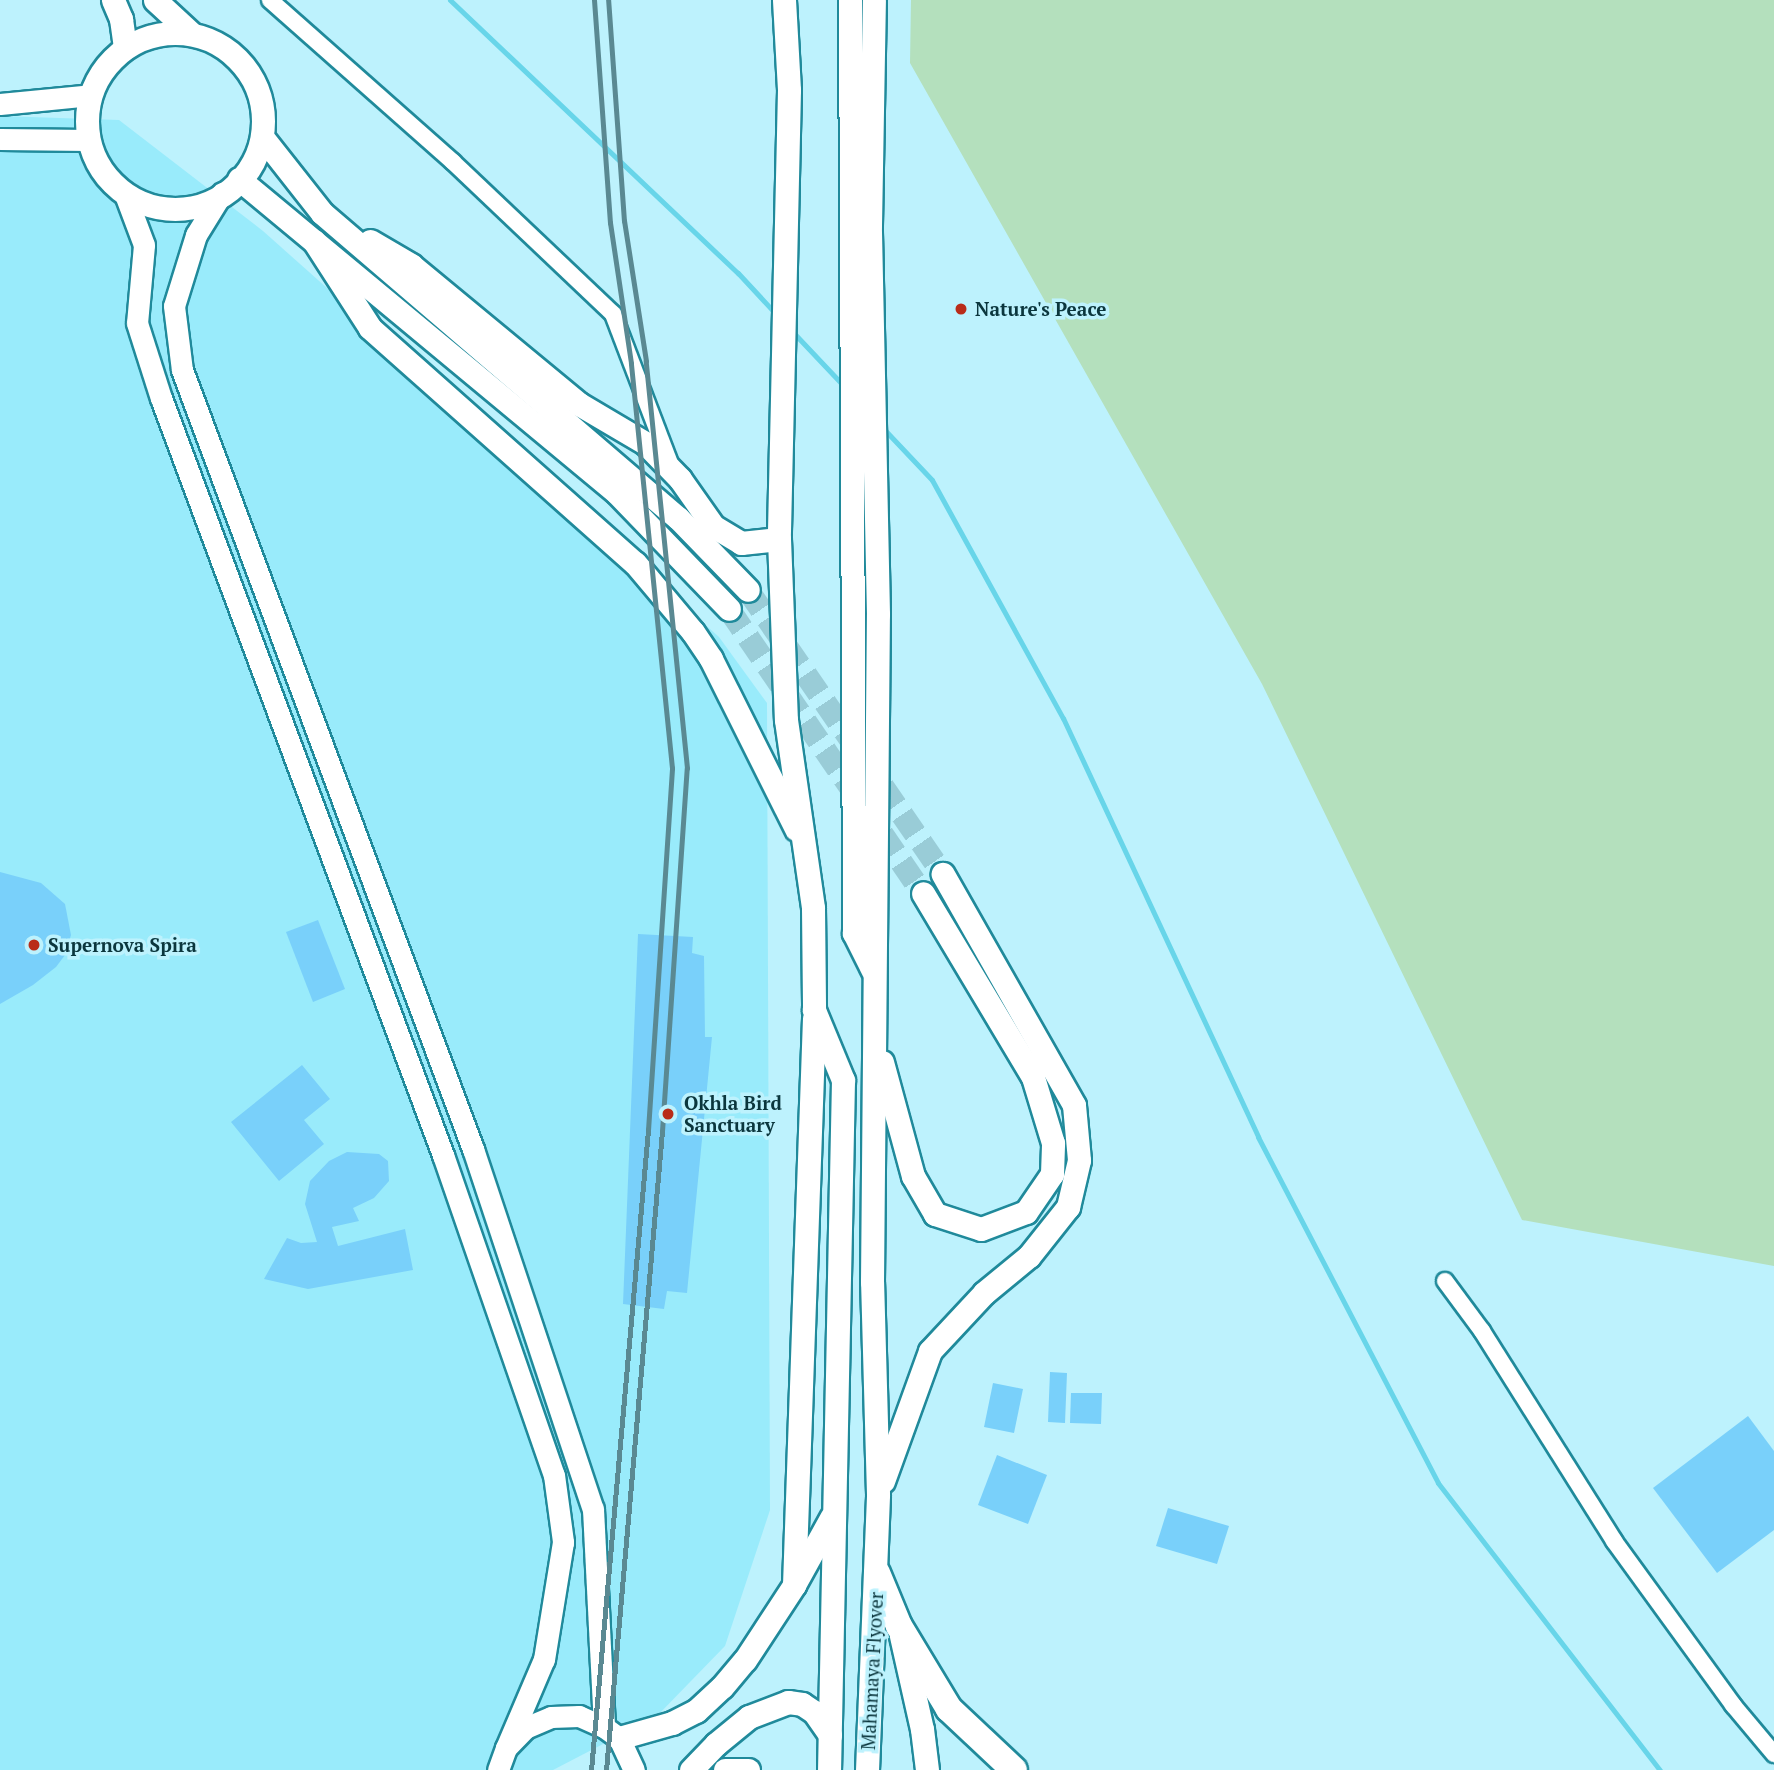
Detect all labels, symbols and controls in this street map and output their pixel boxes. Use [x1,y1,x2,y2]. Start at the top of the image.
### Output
place label: Nature's Peace [975,298,1106,320]
marker: Nature's Peace [953,301,969,317]
place label: Supernova Spira [48,934,197,956]
marker: Supernova Spira [26,937,42,953]
place label: Okhla Bird Sanctuary [684,1092,782,1136]
marker: Okhla Bird Sanctuary [658,1104,678,1124]
street label: Mahamaya Flyover [856,1591,888,1751]

